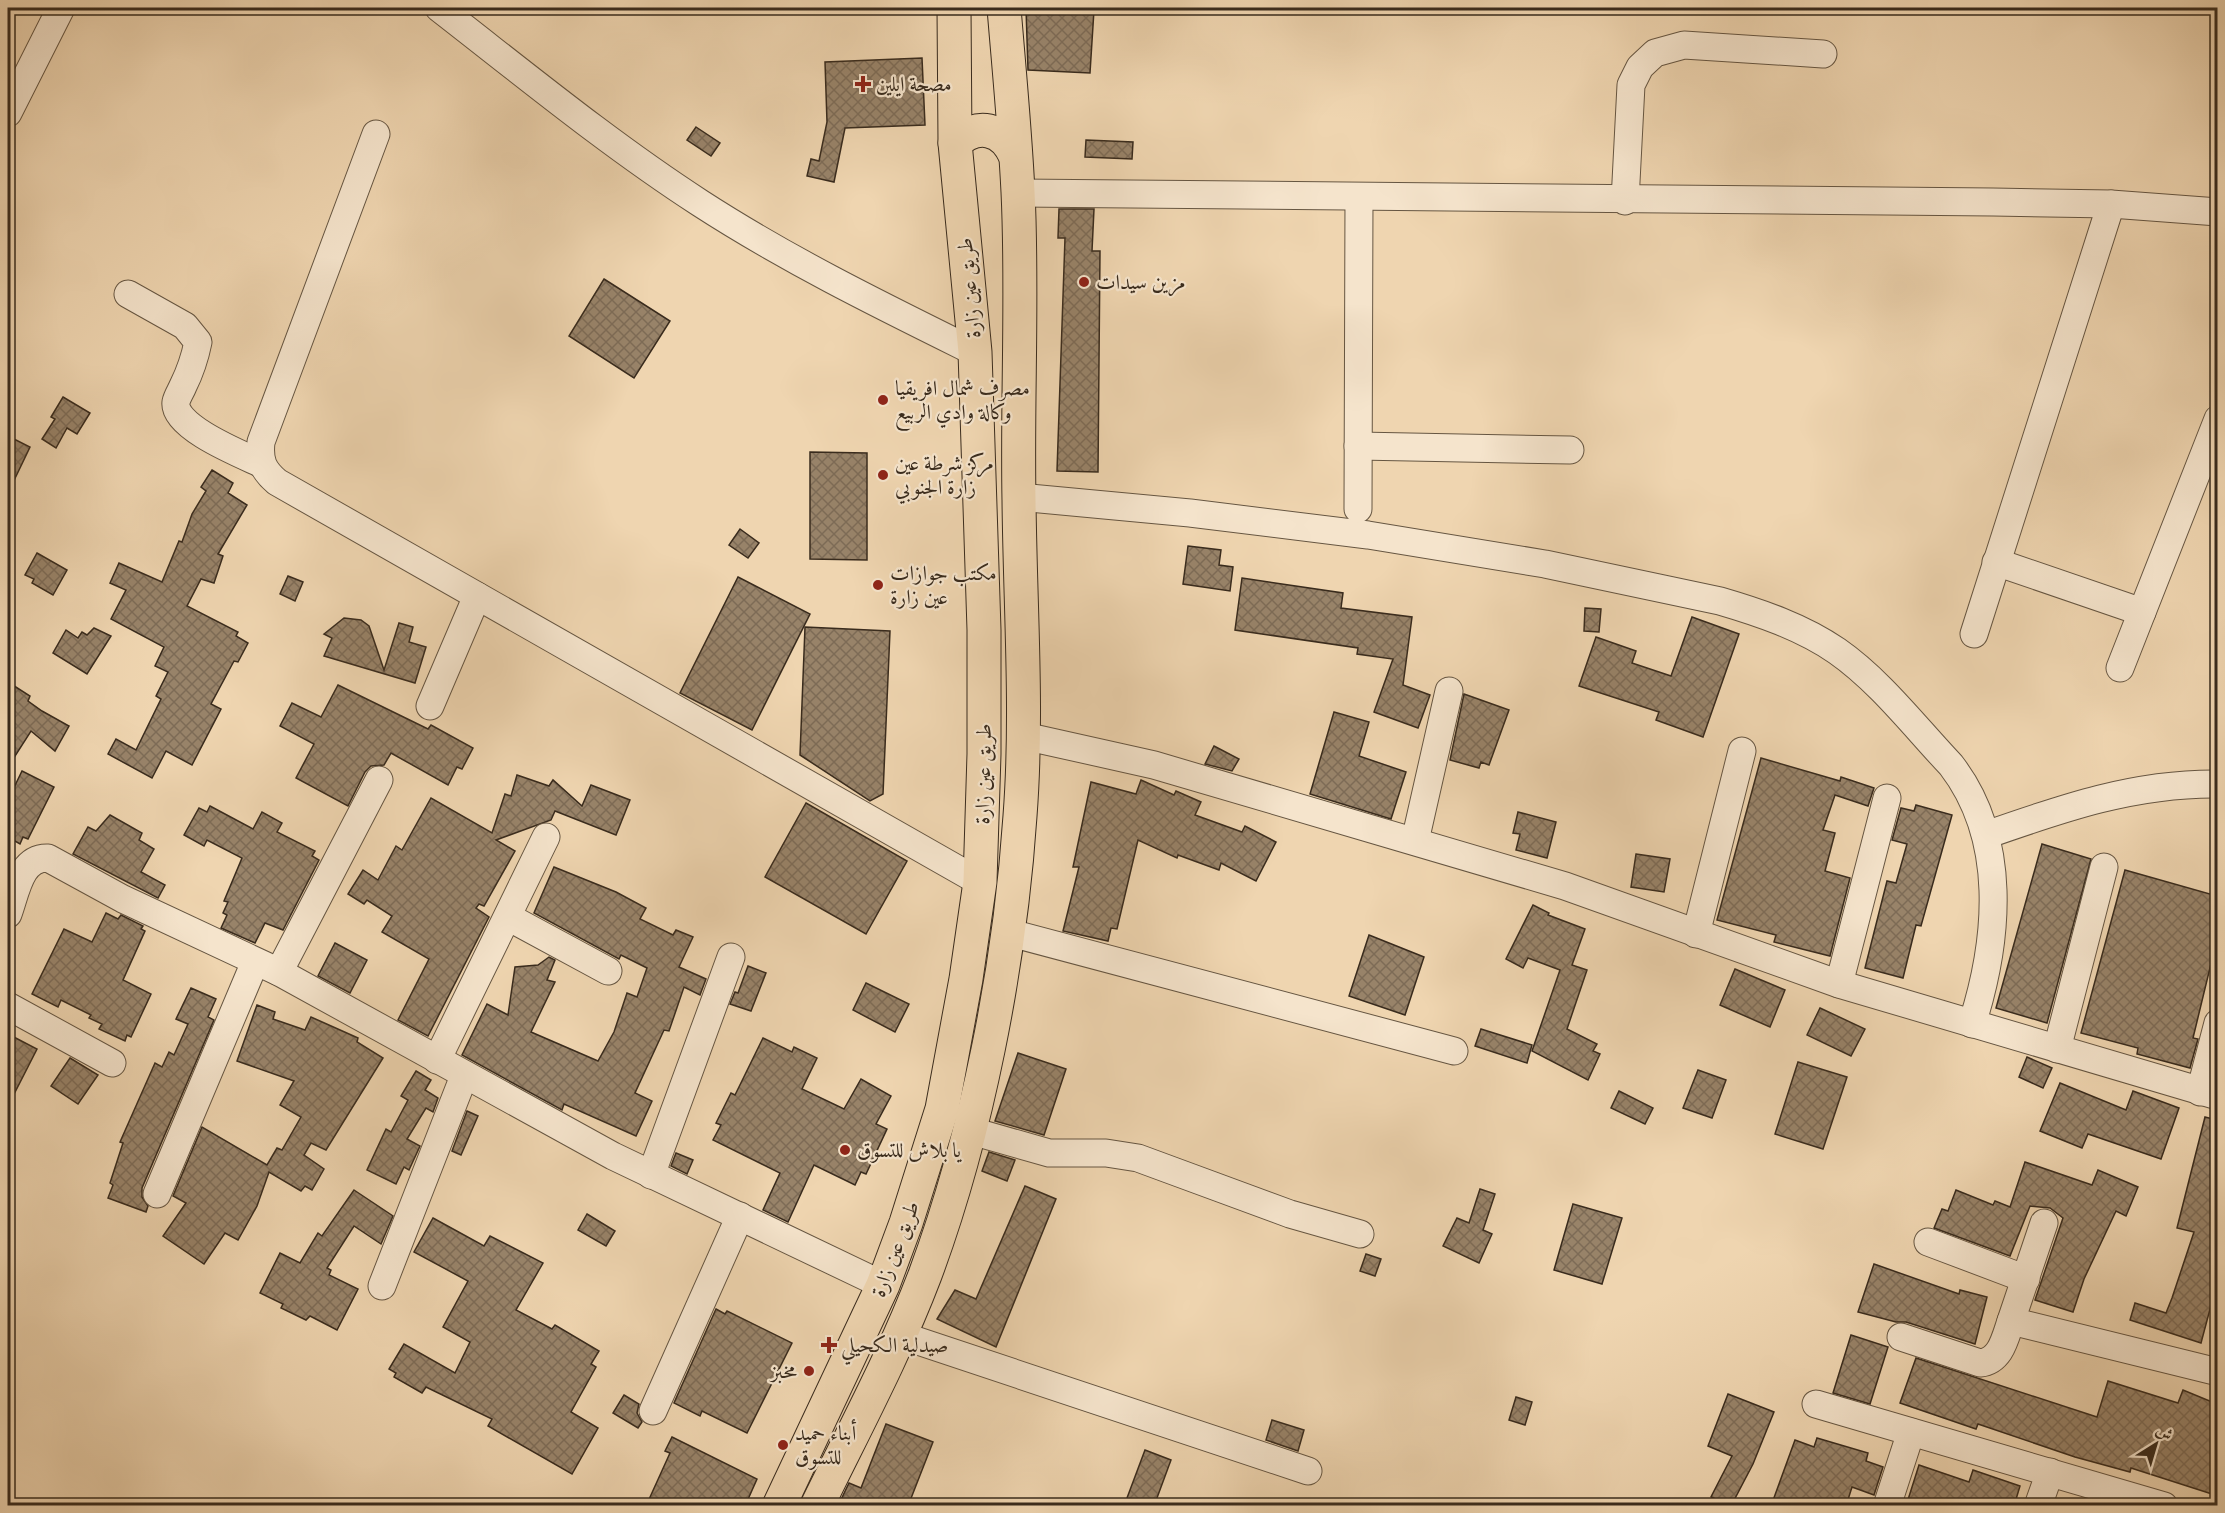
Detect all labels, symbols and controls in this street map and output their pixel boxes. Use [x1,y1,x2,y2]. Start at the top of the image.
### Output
place label: مصحة ايلين [876,68,952,99]
marker: مصحة ايلين [854,75,872,93]
street label: طريق عين زارة [949,236,988,340]
place label: مزين سيدات [1096,266,1185,297]
marker: مزين سيدات [1077,275,1091,289]
place label: مصرف شمال افريقيا وكالة وادي الربيع [895,372,1030,431]
marker: مصرف شمال افريقيا وكالة وادي الربيع [876,393,890,407]
place label: مركز شرطة عين زارة الجنوبي [895,447,994,504]
marker: مركز شرطة عين زارة الجنوبي [876,468,890,482]
place label: مكتب جوازات عين زارة [890,557,997,612]
marker: مكتب جوازات عين زارة [871,578,885,592]
street label: طريق عين زارة [966,723,999,825]
place label: يا بلاش للتسوق [857,1134,962,1165]
marker: يا بلاش للتسوق [838,1143,852,1157]
street label: طريق عين زارة [862,1196,927,1301]
place label: صيدلية الكحيلي [841,1329,948,1365]
marker: صيدلية الكحيلي [822,1338,836,1352]
place label: مخبز [769,1355,797,1386]
marker: مخبز [802,1364,816,1378]
north arrow [2126,1414,2186,1474]
place label: أبناء حميد للتسوق [795,1417,856,1472]
text: ش [2151,1418,2179,1446]
marker: أبناء حميد للتسوق [776,1438,790,1452]

